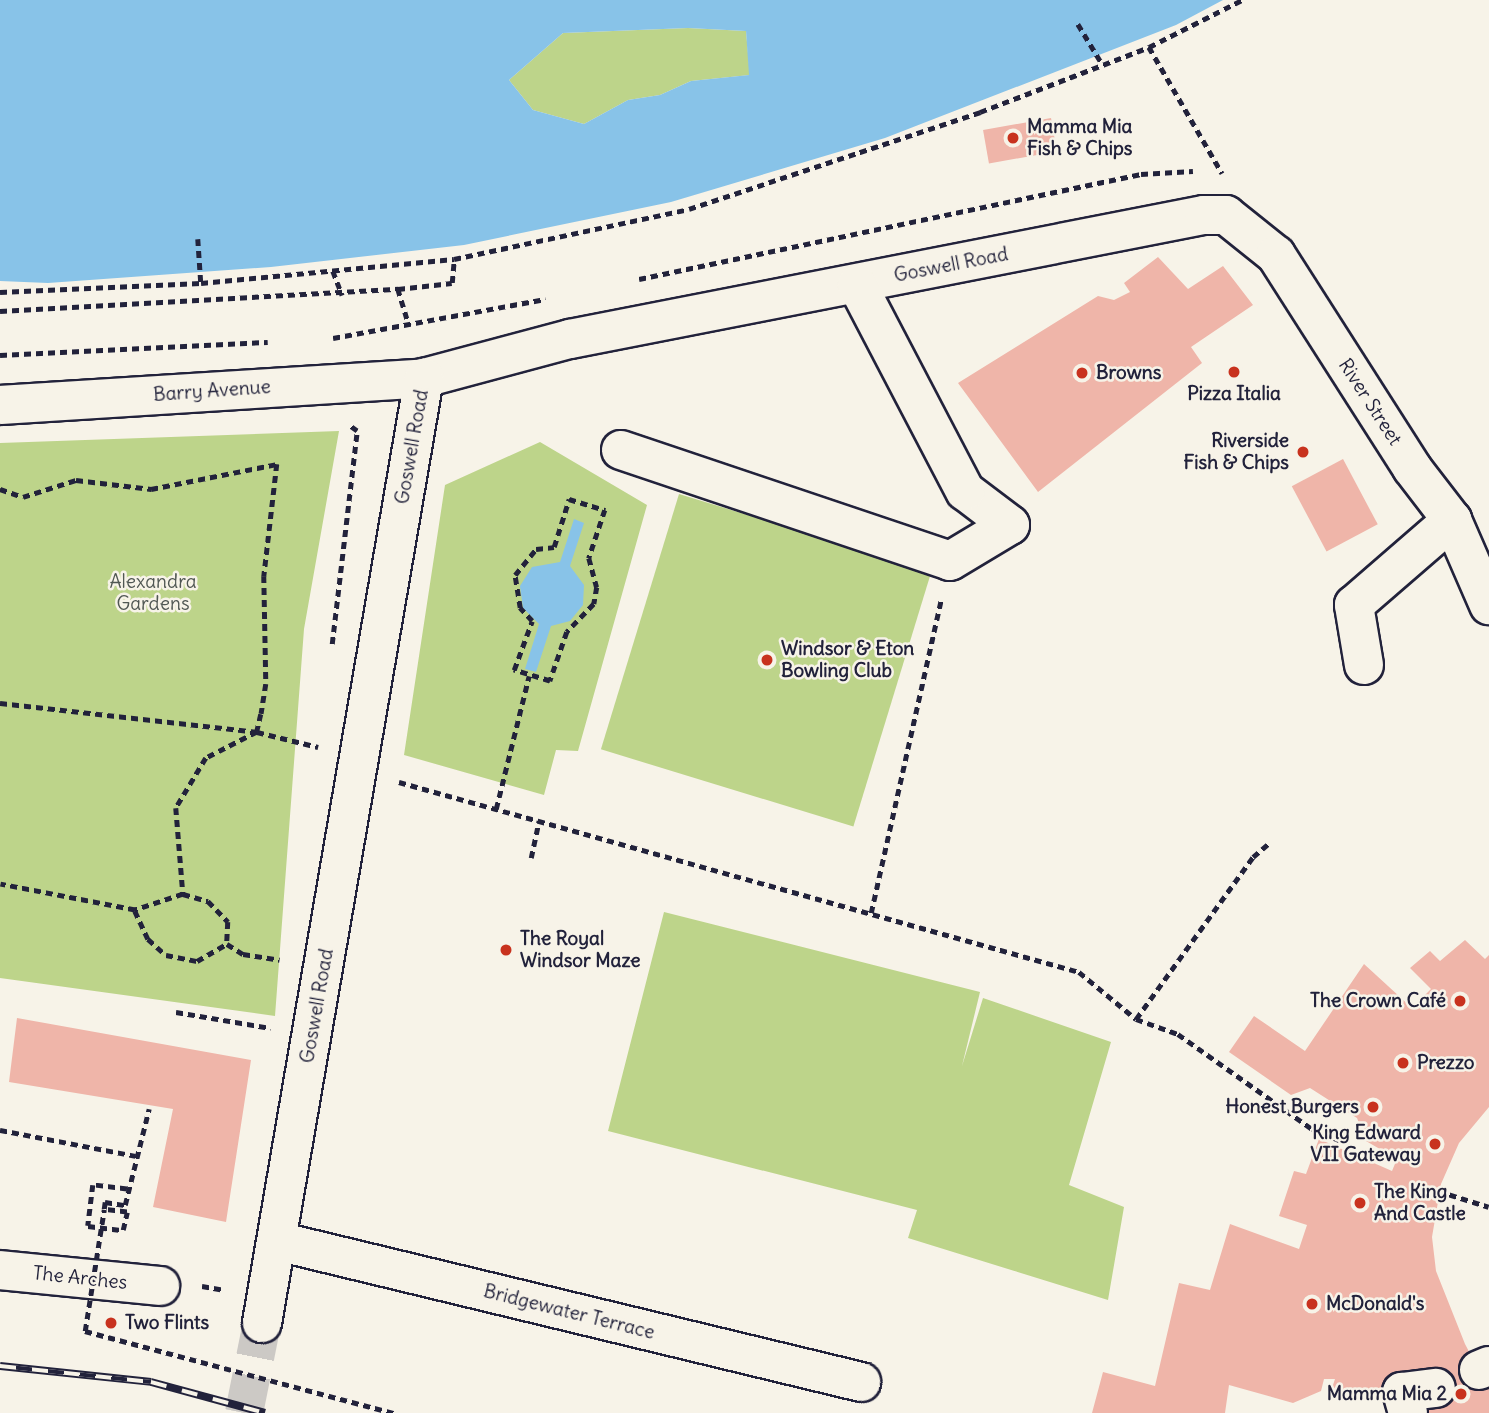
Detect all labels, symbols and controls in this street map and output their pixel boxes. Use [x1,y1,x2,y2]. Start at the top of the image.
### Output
place label: Mamma Mia Fish & Chips [1027,116,1132,160]
marker: Mamma Mia Fish & Chips [1005,130,1021,146]
street label: Goswell Road [892,243,1010,287]
street label: River Street [1334,354,1406,450]
place label: Browns [1096,362,1161,384]
marker: Pizza Italia [1226,364,1242,380]
marker: Browns [1074,365,1090,381]
street label: Barry Avenue [152,376,272,406]
place label: Pizza Italia [1187,383,1281,405]
street label: Goswell Road [391,388,433,506]
place label: Riverside Fish & Chips [1184,430,1289,474]
marker: Riverside Fish & Chips [1295,444,1311,460]
park label: Alexandra Gardens [109,571,197,615]
place label: Windsor & Eton Bowling Club [781,638,914,682]
marker: Windsor & Eton Bowling Club [759,652,775,668]
place label: The Royal Windsor Maze [520,928,640,972]
marker: The Royal Windsor Maze [498,942,514,958]
street label: Goswell Road [296,947,338,1065]
place label: The Crown Café [1310,990,1446,1012]
marker: The Crown Café [1452,993,1468,1009]
place label: Prezzo [1417,1052,1475,1074]
marker: Prezzo [1395,1055,1411,1071]
place label: Honest Burgers [1226,1096,1359,1118]
marker: Honest Burgers [1365,1099,1381,1115]
place label: King Edward VII Gateway [1311,1122,1421,1166]
marker: King Edward VII Gateway [1427,1136,1443,1152]
place label: The King And Castle [1374,1181,1466,1225]
marker: The King And Castle [1352,1195,1368,1211]
street label: The Arches [32,1262,128,1294]
street label: Bridgewater Terrace [481,1280,657,1344]
place label: McDonald's [1326,1293,1424,1315]
marker: McDonald's [1304,1296,1320,1312]
place label: Two Flints [125,1312,209,1334]
marker: Two Flints [103,1315,119,1331]
place label: Mamma Mia 2 [1327,1383,1447,1405]
marker: Mamma Mia 2 [1453,1386,1469,1402]

